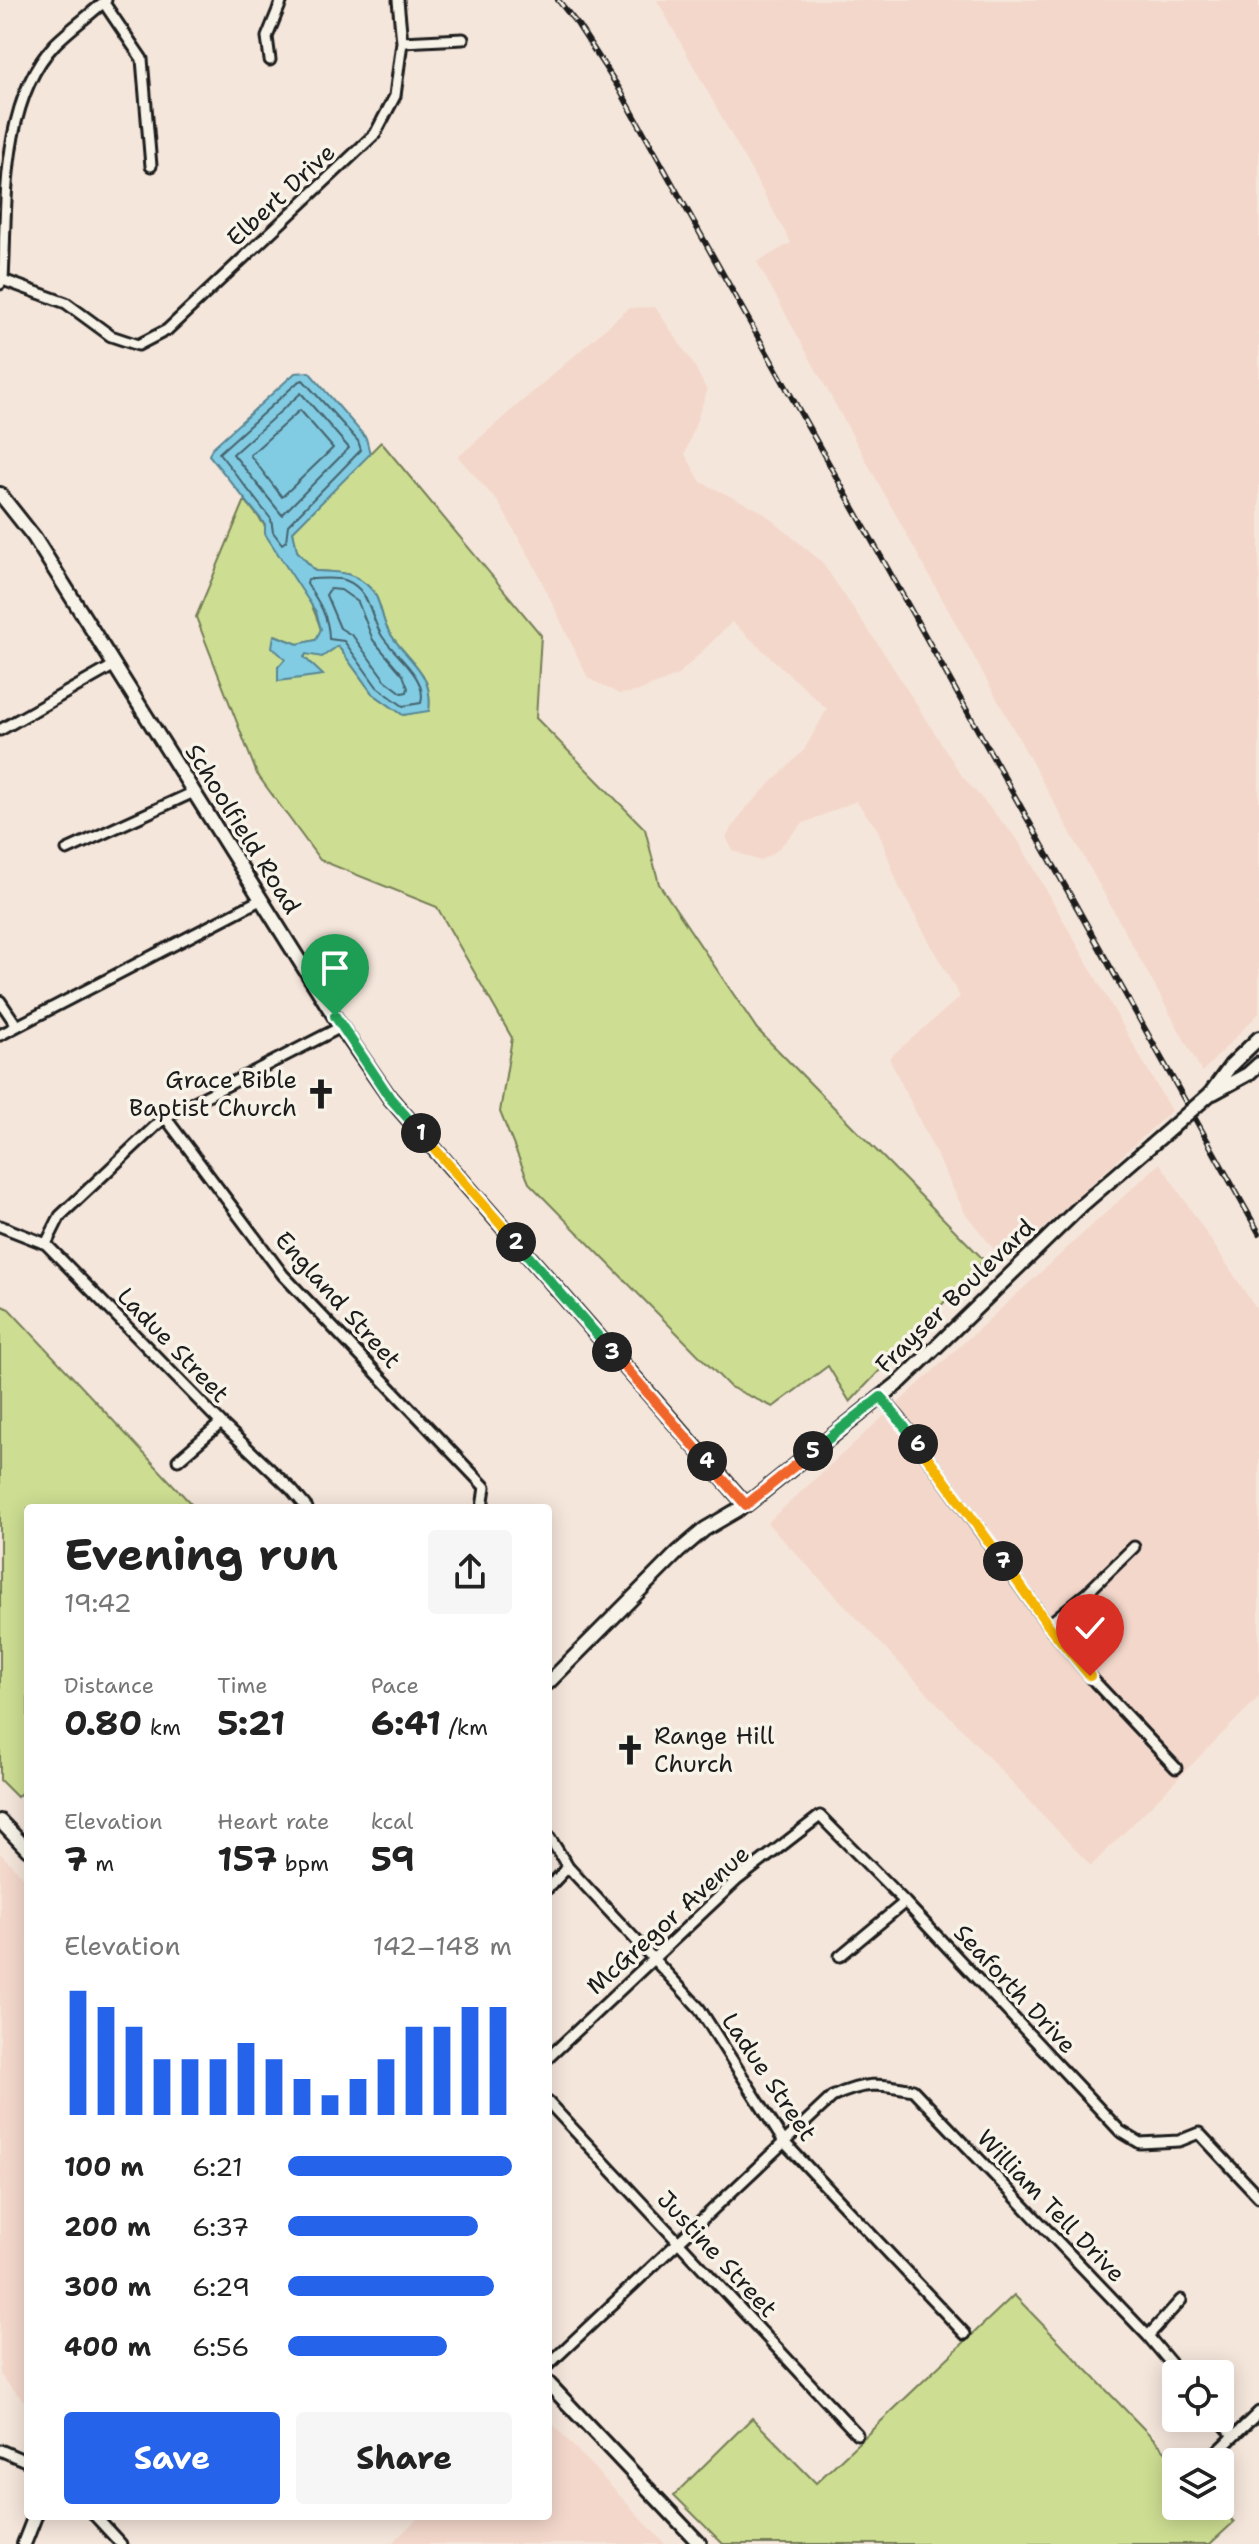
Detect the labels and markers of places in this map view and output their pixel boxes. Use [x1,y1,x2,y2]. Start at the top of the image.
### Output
pin [301,934,369,1016]
place label: Grace Bible Baptist Church [129,1064,297,1124]
church icon: Grace Bible Baptist Church [304,1077,338,1111]
pin: 1 [401,1113,441,1153]
pin: 2 [496,1222,536,1262]
pin: 3 [592,1332,632,1372]
pin: 6 [898,1424,938,1464]
pin: 5 [793,1431,833,1471]
pin: 4 [687,1441,727,1481]
pin: 7 [983,1541,1023,1581]
pin [1056,1594,1124,1676]
place label: Range Hill Church [654,1720,775,1780]
church icon: Range Hill Church [613,1733,647,1767]

